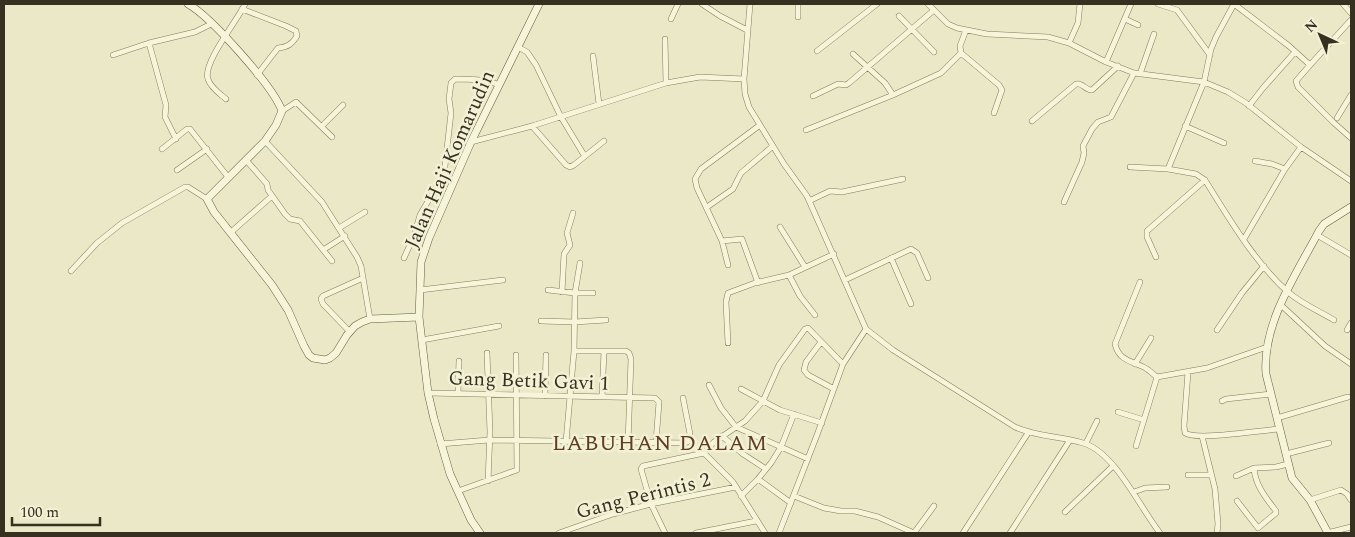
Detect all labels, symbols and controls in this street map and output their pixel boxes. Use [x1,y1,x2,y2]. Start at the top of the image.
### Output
north arrow [1295,10,1345,60]
text: N [1300,14,1323,38]
street label: Jalan Haji Komarudin [397,65,503,253]
street label: Gang Betik Gavi 1 [448,363,610,399]
district label: LABUHAN DALAM [552,427,768,460]
street label: Gang Perintis 2 [573,465,714,527]
scale bar [12,494,100,526]
text: 100 m [20,501,59,524]

